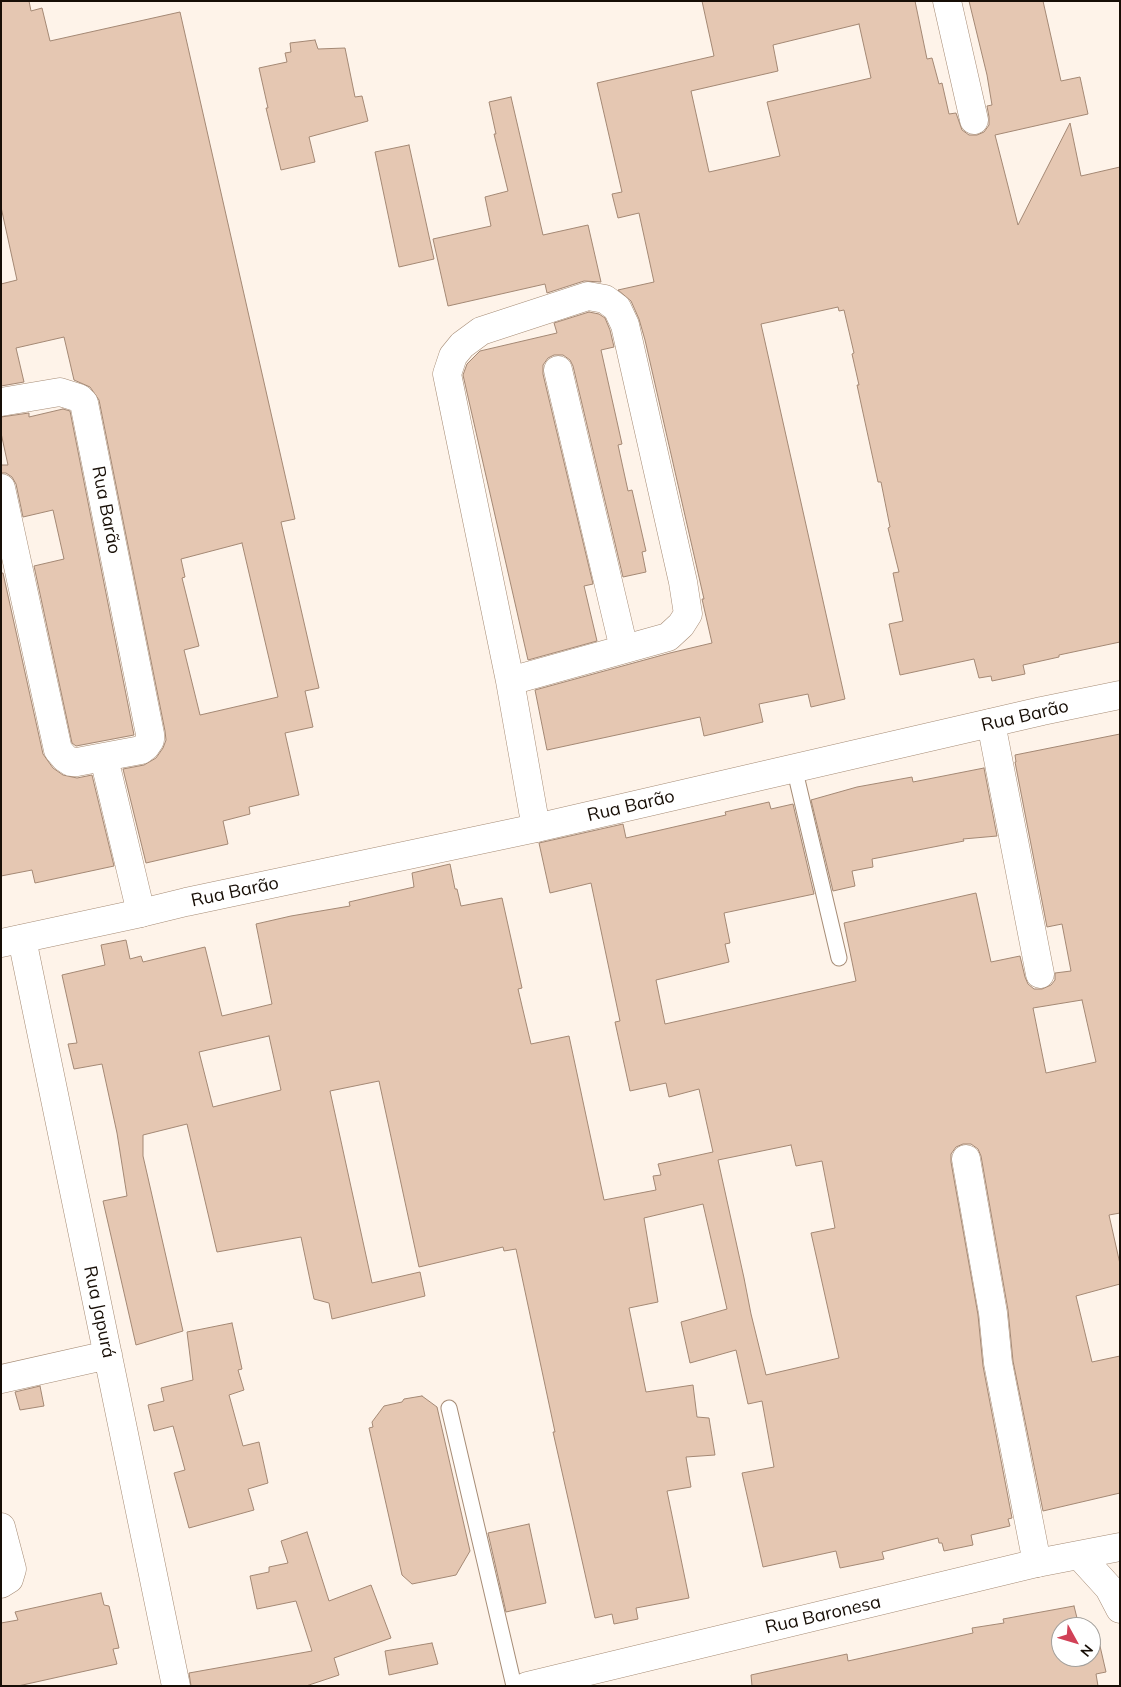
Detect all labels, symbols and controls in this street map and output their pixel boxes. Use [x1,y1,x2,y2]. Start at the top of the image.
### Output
street label: Rua Barão [87,464,125,556]
street label: Rua Barão [979,695,1071,737]
street label: Rua Barão [585,785,677,827]
street label: Rua Barão [189,872,281,912]
street label: Rua Japurá [79,1264,119,1360]
street label: Rua Baronesa [763,1591,883,1639]
north arrow [1051,1617,1101,1667]
text: N [1077,1641,1097,1661]

